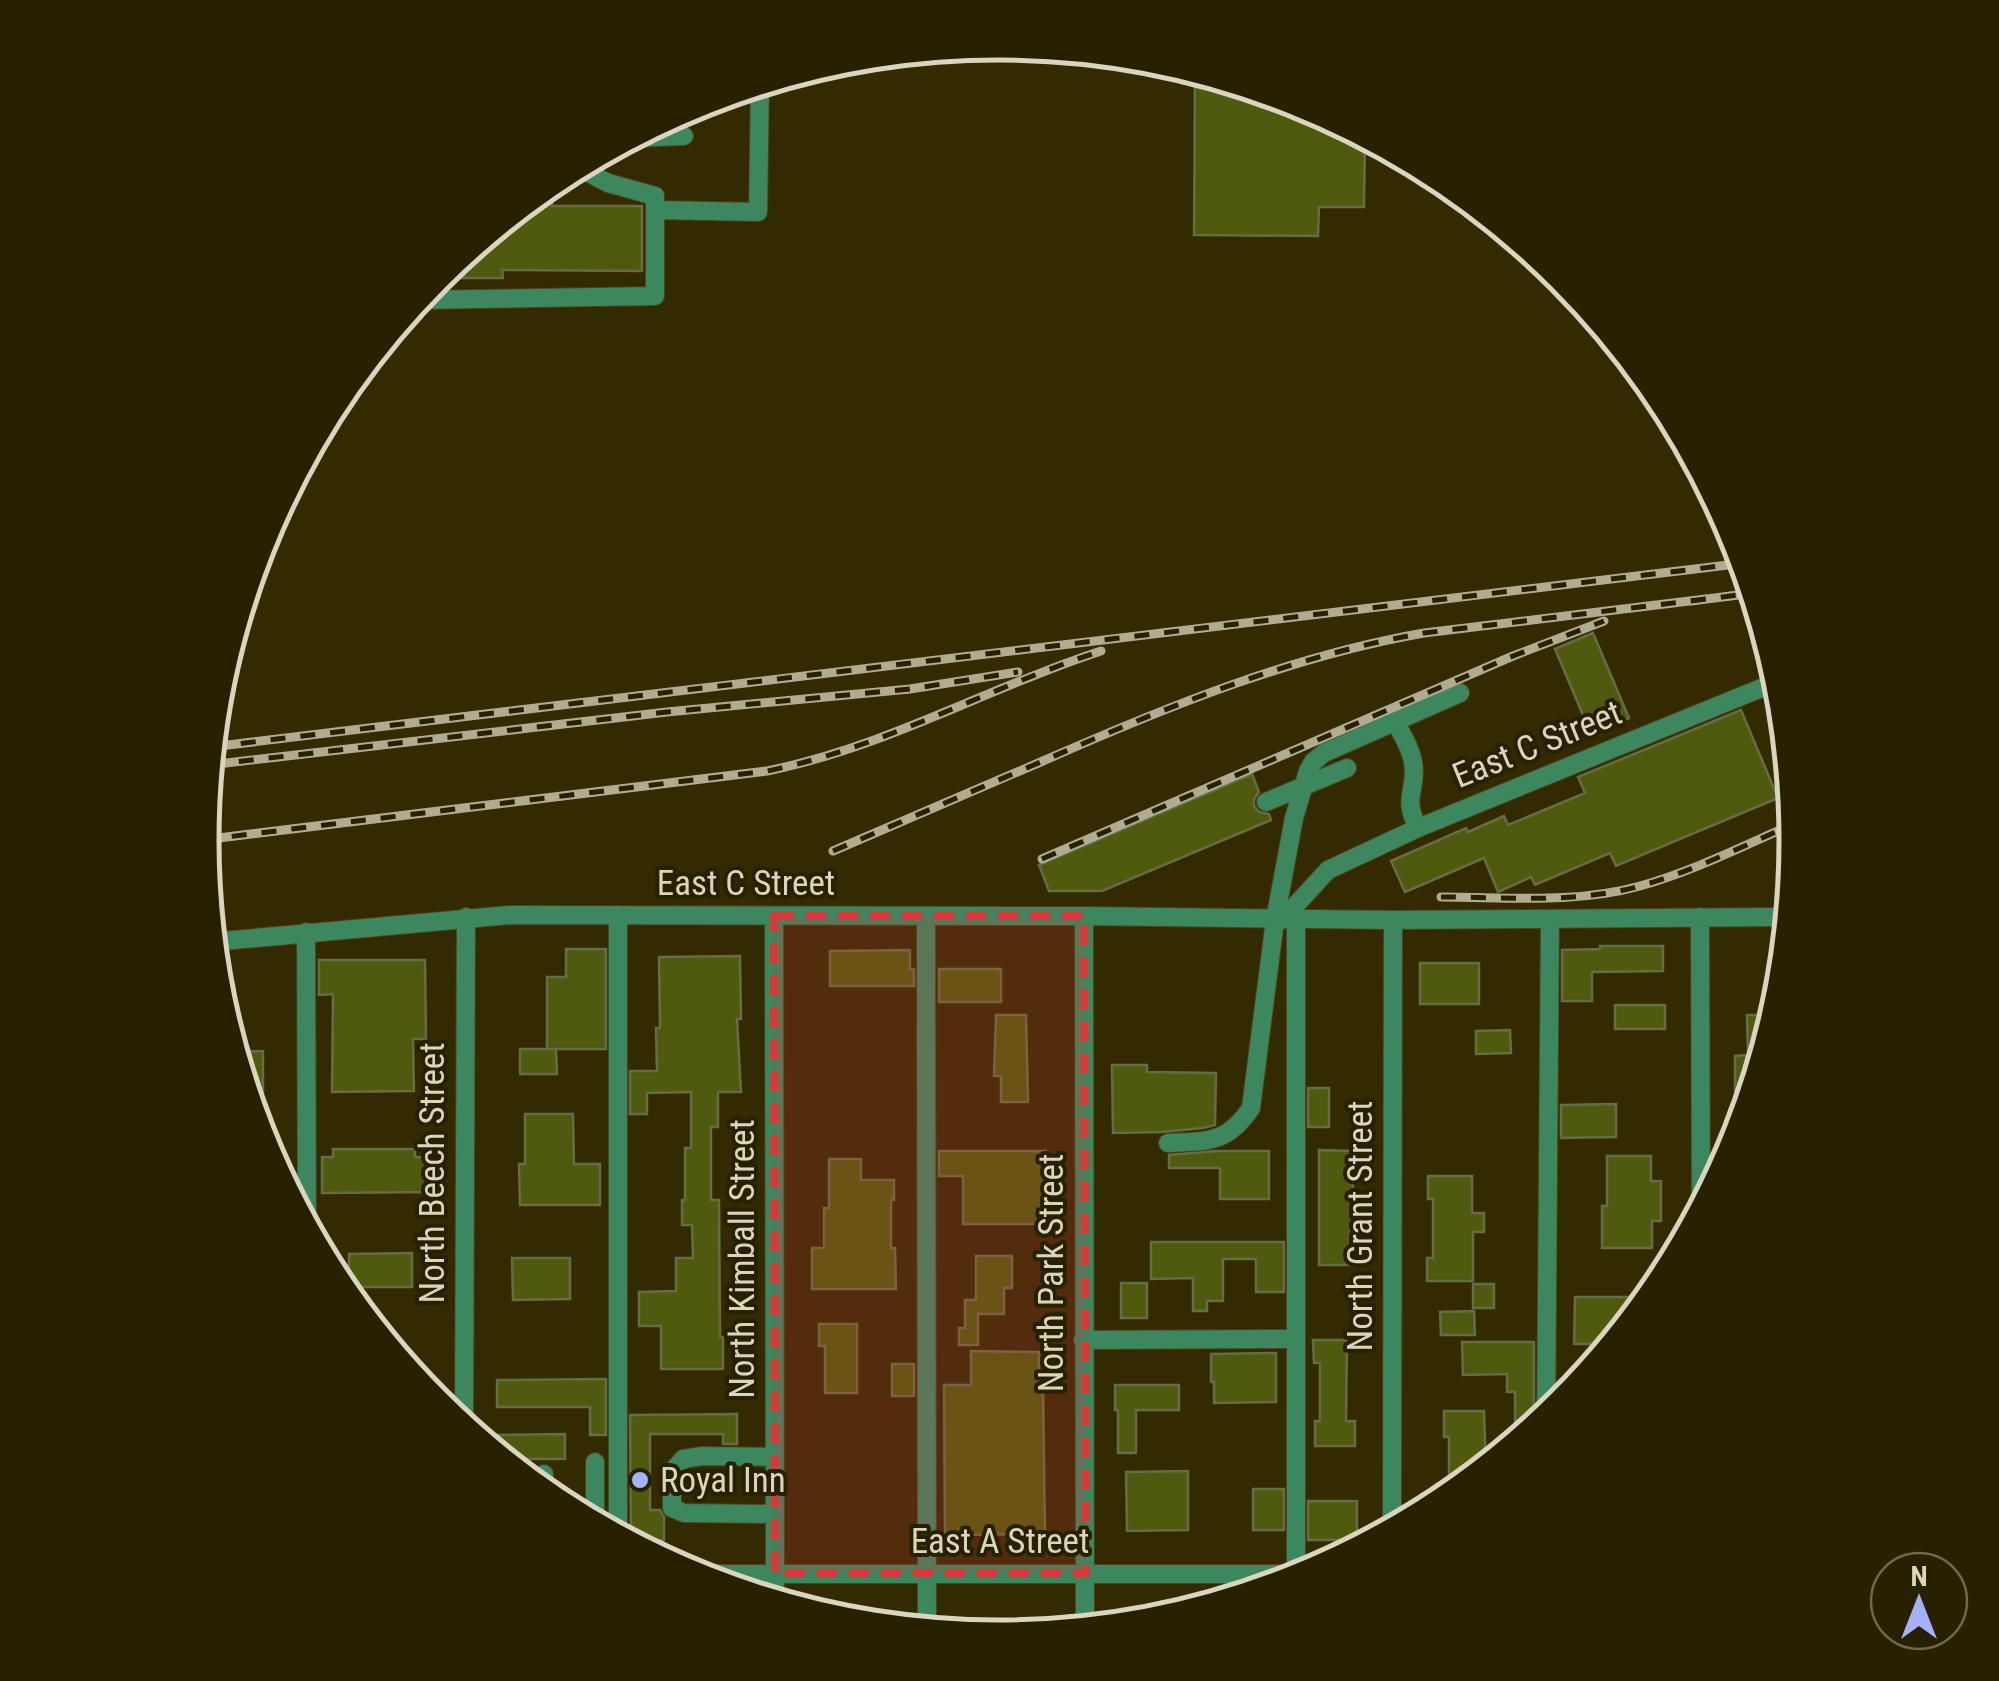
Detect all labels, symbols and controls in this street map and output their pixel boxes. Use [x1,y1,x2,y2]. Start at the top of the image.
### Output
street label: East C Street [1447,692,1628,797]
street label: East C Street [657,863,835,904]
street label: North Beech Street [412,1042,453,1304]
street label: North Grant Street [1340,1101,1381,1351]
street label: North Kimball Street [722,1119,763,1399]
street label: North Park Street [1031,1154,1072,1392]
place label: Royal Inn [660,1460,786,1501]
marker: Royal Inn [629,1469,651,1491]
street label: East A Street [911,1521,1089,1562]
north arrow [1869,1551,1969,1651]
text: N [1910,1560,1928,1593]

